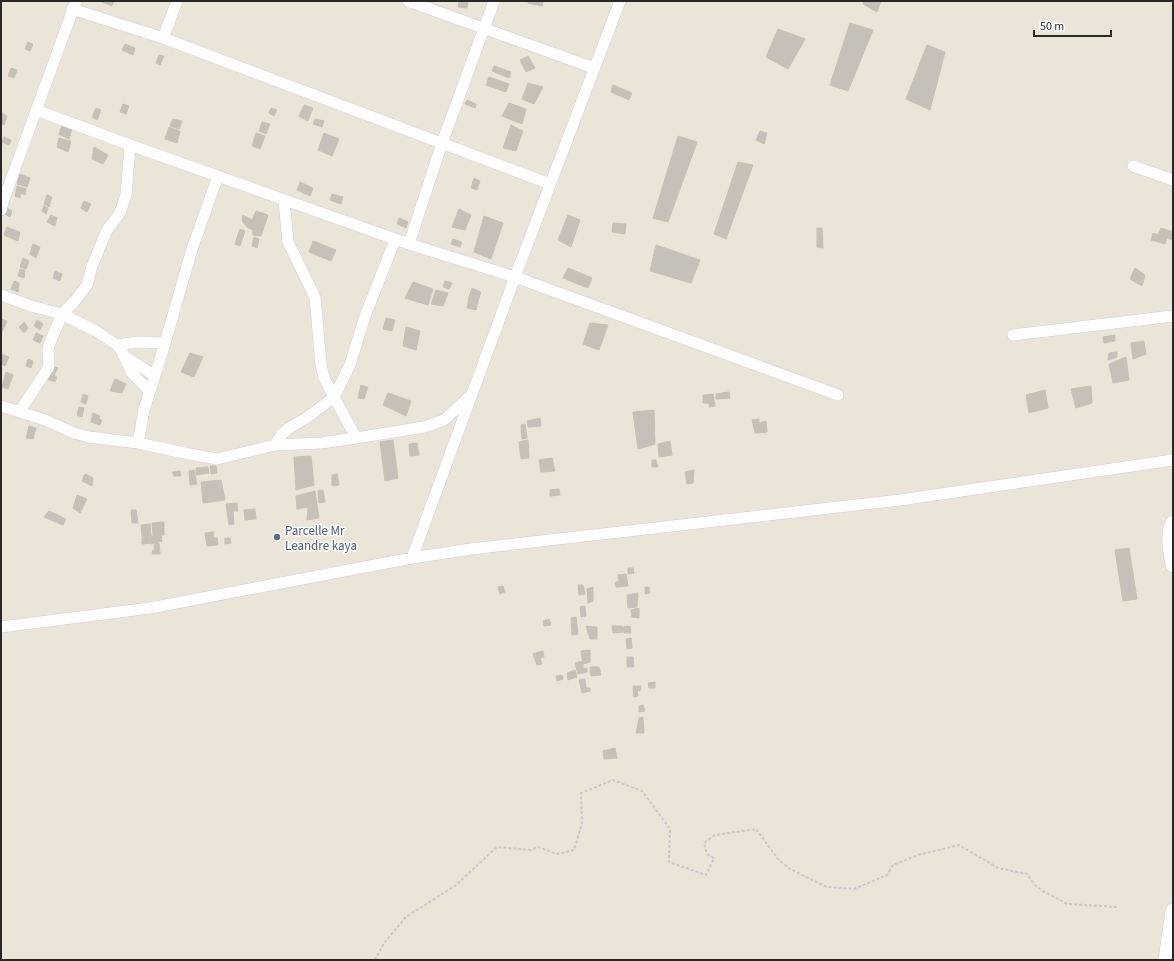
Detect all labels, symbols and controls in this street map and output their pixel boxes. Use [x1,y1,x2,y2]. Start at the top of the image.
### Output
scale bar [1034,12,1111,38]
text: 50 m [1040,18,1064,35]
place label: Parcelle Mr Leandre kaya [285,522,357,555]
marker: Parcelle Mr Leandre kaya [272,532,282,542]

